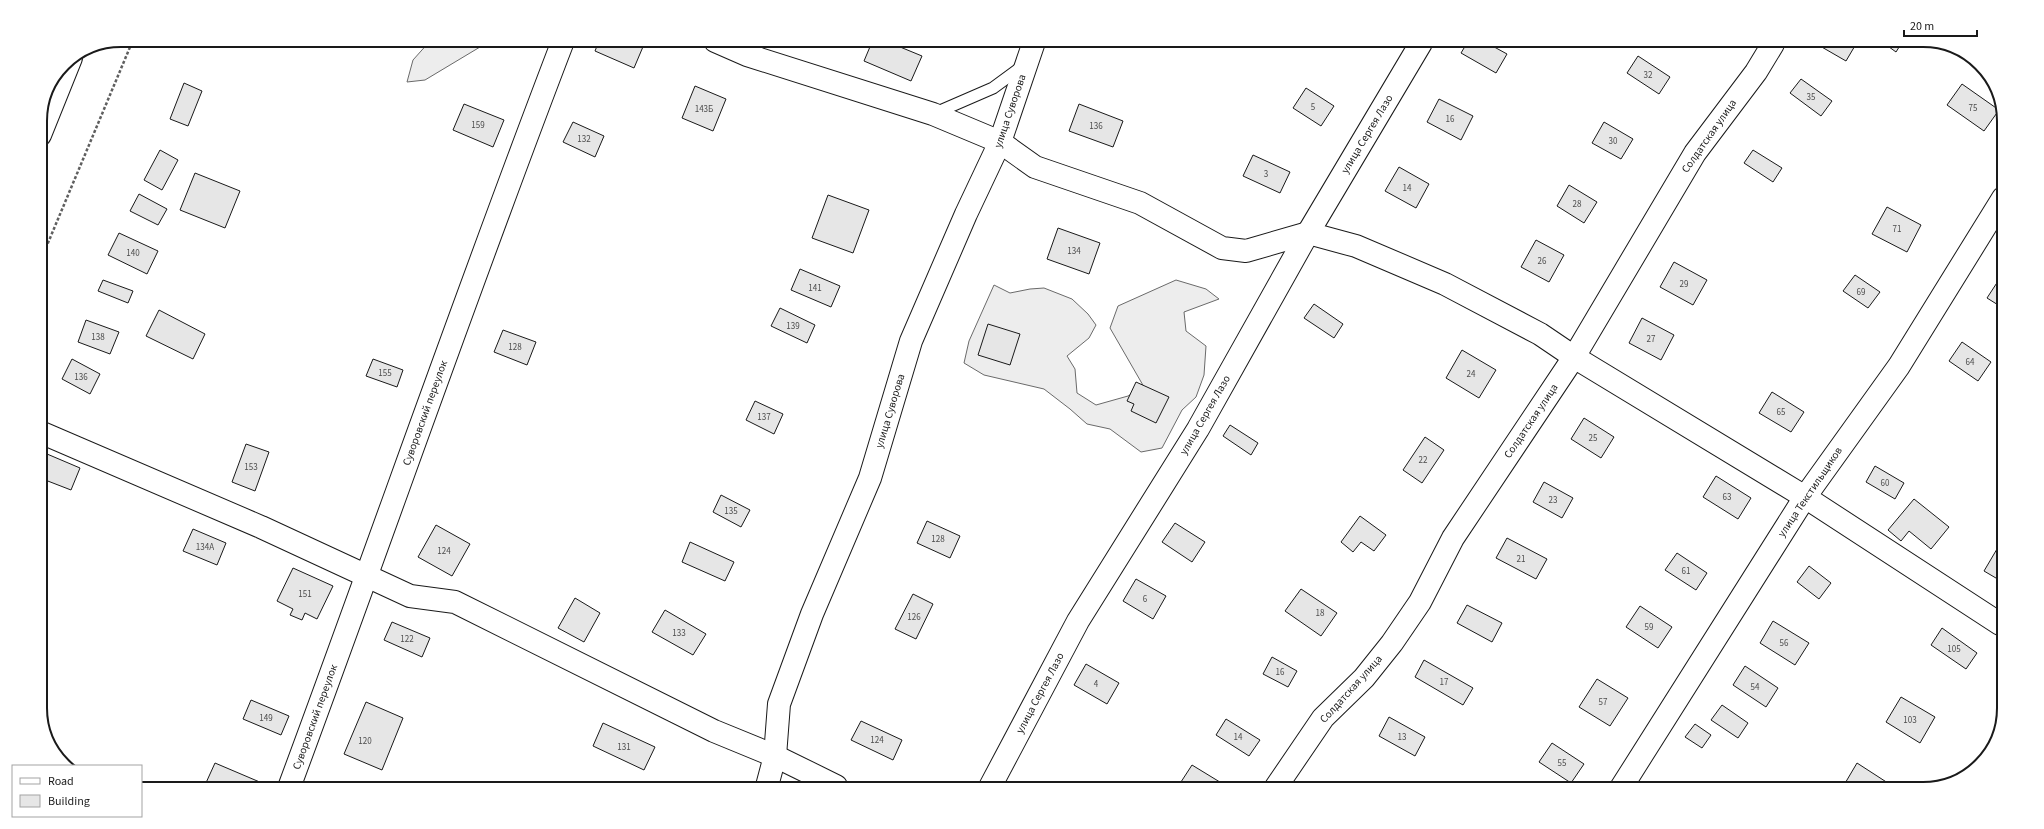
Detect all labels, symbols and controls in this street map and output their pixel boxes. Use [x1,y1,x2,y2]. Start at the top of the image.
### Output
scale bar [1904,12,1977,38]
text: 20 m [1910,18,1934,35]
house number: 32 [1644,69,1653,82]
street label: улица Суворова [990,72,1030,150]
house number: 35 [1807,91,1816,104]
street label: улица Сергея Лазо [1337,92,1397,176]
street label: Солдатская улица [1678,96,1740,176]
house number: 5 [1311,101,1316,114]
house number: 75 [1969,102,1978,115]
house number: 143Б [695,103,713,116]
house number: 16 [1446,113,1455,126]
house number: 159 [471,119,485,132]
house number: 136 [1089,120,1103,133]
house number: 132 [577,133,591,146]
house number: 30 [1609,135,1618,148]
house number: 3 [1264,168,1269,181]
house number: 14 [1403,182,1412,195]
house number: 28 [1573,198,1582,211]
house number: 71 [1893,223,1901,236]
house number: 134 [1067,245,1081,258]
house number: 140 [126,247,140,260]
house number: 26 [1538,255,1547,268]
house number: 29 [1680,278,1689,291]
house number: 141 [808,282,822,295]
house number: 69 [1857,286,1866,299]
house number: 139 [786,320,800,333]
house number: 138 [91,331,105,344]
house number: 27 [1647,333,1656,346]
house number: 128 [508,341,522,354]
house number: 64 [1966,356,1975,369]
street label: Суворовский переулок [399,358,451,468]
house number: 155 [378,367,392,380]
house number: 24 [1467,368,1476,381]
house number: 136 [74,371,88,384]
street label: улица Суворова [872,372,908,450]
street label: улица Сергея Лазо [1176,372,1234,458]
street label: Солдатская улица [1500,381,1562,461]
house number: 65 [1777,406,1786,419]
house number: 137 [757,411,771,424]
house number: 25 [1589,432,1598,445]
street label: улица Текстильщиков [1774,444,1846,540]
house number: 22 [1419,454,1428,467]
house number: 153 [244,461,258,474]
house number: 60 [1881,477,1890,490]
house number: 63 [1723,491,1732,504]
house number: 23 [1549,494,1558,507]
house number: 135 [724,505,738,518]
house number: 128 [931,533,945,546]
house number: 134А [196,541,214,554]
house number: 124 [437,545,451,558]
house number: 21 [1517,553,1525,566]
house number: 61 [1682,565,1690,578]
house number: 151 [298,588,312,601]
house number: 6 [1143,593,1148,606]
house number: 18 [1316,607,1325,620]
house number: 126 [907,611,921,624]
house number: 59 [1645,621,1654,634]
house number: 133 [672,627,686,640]
house number: 122 [400,633,414,646]
house number: 56 [1780,637,1789,650]
house number: 105 [1947,643,1961,656]
street label: улица Сергея Лазо [1012,650,1068,736]
street label: Солдатская улица [1316,652,1386,726]
street label: Суворовский переулок [289,662,341,772]
house number: 16 [1276,666,1285,679]
house number: 17 [1440,676,1449,689]
house number: 4 [1094,678,1099,691]
house number: 54 [1751,681,1760,694]
house number: 57 [1599,696,1608,709]
house number: 149 [259,712,273,725]
house number: 103 [1903,714,1917,727]
house number: 14 [1234,731,1243,744]
house number: 13 [1398,731,1407,744]
house number: 124 [870,734,884,747]
house number: 120 [358,735,372,748]
house number: 131 [617,741,631,754]
house number: 55 [1558,757,1567,770]
legend [12,765,142,817]
text: Road [48,773,74,790]
text: Building [48,793,90,810]

